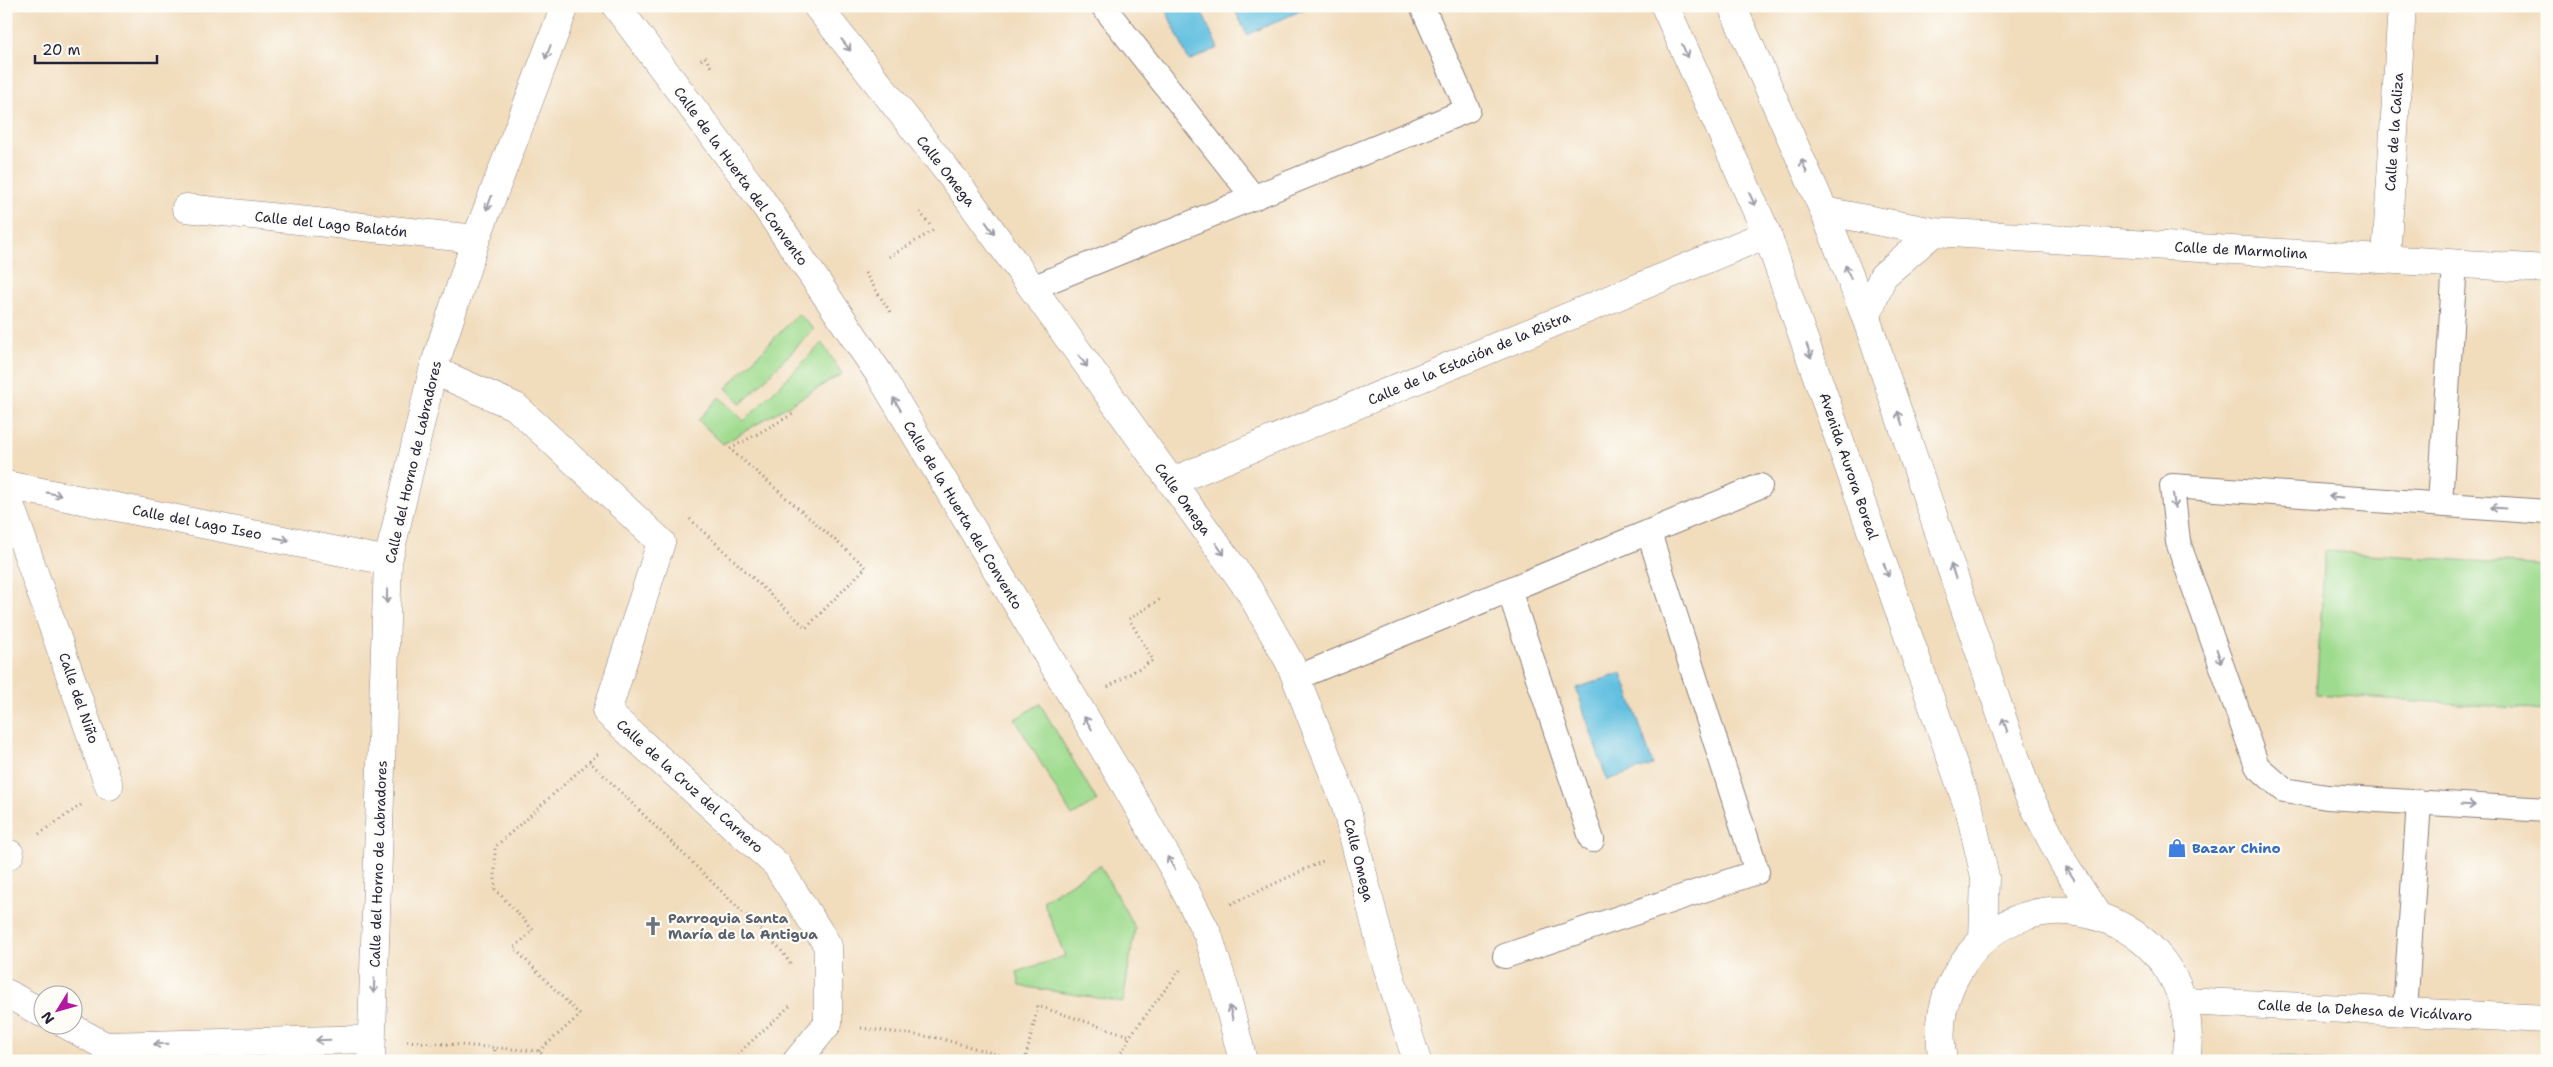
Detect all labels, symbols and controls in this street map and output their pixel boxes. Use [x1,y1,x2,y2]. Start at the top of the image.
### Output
scale bar [35,32,158,64]
one-way arrow [841,38,852,51]
text: 20 m [42,40,81,60]
one-way arrow [1680,43,1690,58]
one-way arrow [543,44,552,59]
street label: Calle de la Caliza [2381,72,2407,192]
street label: Calle de la Huerta del Convento [670,83,812,269]
street label: Calle Omega [913,132,979,210]
one-way arrow [1799,159,1809,174]
one-way arrow [1747,191,1757,206]
one-way arrow [484,195,494,210]
street label: Calle del Lago Balatón [254,207,409,241]
one-way arrow [985,221,995,235]
street label: Calle de Marmolina [2174,238,2308,262]
one-way arrow [1843,265,1852,280]
street label: Calle de la Estación de la Ristra [1365,307,1573,409]
one-way arrow [1805,343,1814,358]
one-way arrow [1078,354,1089,367]
street label: Calle del Horno de Labradores [381,359,445,565]
street label: Avenida Aurora Boreal [1815,390,1883,543]
one-way arrow [891,397,901,412]
one-way arrow [1895,410,1904,426]
street label: Calle de la Huerta del Convento [899,418,1027,612]
street label: Calle Omega [1151,459,1215,539]
one-way arrow [46,490,62,499]
one-way arrow [2328,492,2344,502]
one-way arrow [2169,493,2179,509]
street label: Calle del Lago Iseo [131,501,263,543]
one-way arrow [2490,504,2506,513]
one-way arrow [274,535,290,544]
one-way arrow [1214,542,1225,555]
one-way arrow [1881,562,1891,578]
one-way arrow [1947,564,1957,580]
one-way arrow [382,588,391,604]
one-way arrow [2214,648,2224,664]
street label: Calle del Niño [55,650,103,746]
street label: Calle de la Cruz del Carnero [613,715,767,857]
one-way arrow [1083,717,1093,731]
one-way arrow [2000,718,2009,734]
street label: Calle del Horno de Labradores [365,760,391,968]
one-way arrow [2460,800,2476,809]
street label: Calle Omega [1340,817,1378,904]
shop icon: Bazar Chino [2166,837,2188,859]
place label: Bazar Chino [2192,839,2281,857]
one-way arrow [1165,857,1175,871]
one-way arrow [2065,867,2075,881]
place label: Parroquia Santa María de la Antigua [668,909,818,943]
church icon: Parroquia Santa María de la Antigua [642,915,664,937]
one-way arrow [369,978,378,994]
north arrow [32,984,82,1034]
street label: Calle de la Dehesa de Vicálvaro [2257,995,2473,1025]
one-way arrow [1226,1006,1235,1022]
text: N [37,1008,58,1028]
one-way arrow [315,1035,332,1045]
one-way arrow [153,1040,169,1049]

